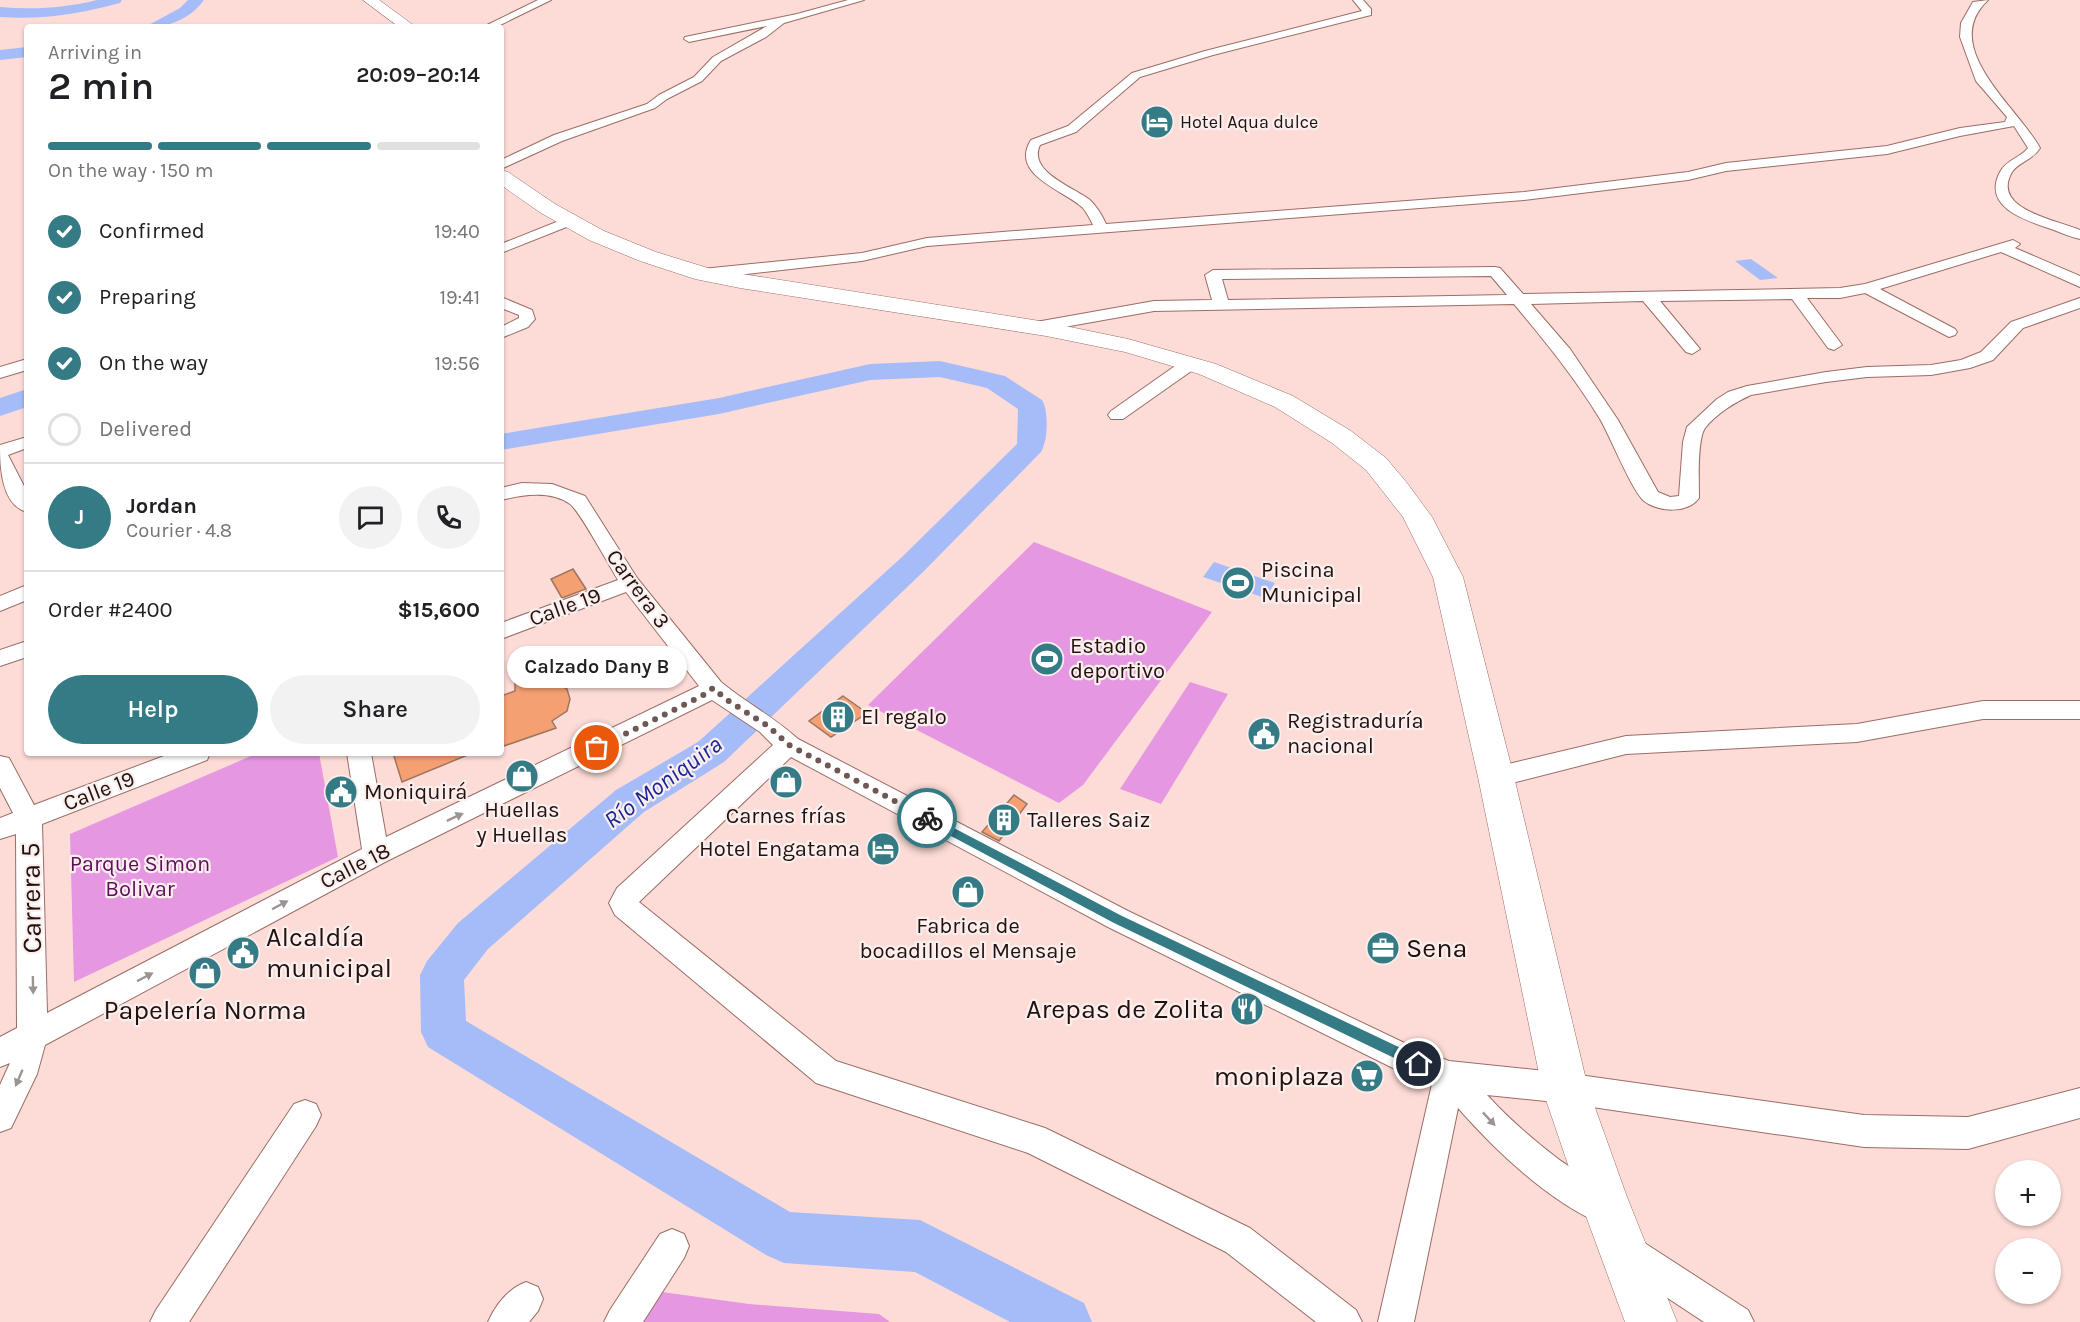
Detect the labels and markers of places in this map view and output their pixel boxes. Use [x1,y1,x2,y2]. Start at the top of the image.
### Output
hotel icon: Hotel Aqua dulce [1139,104,1175,140]
place label: Hotel Aqua dulce [1180,111,1318,133]
place label: Piscina Municipal [1261,557,1362,608]
sports icon: Piscina Municipal [1220,565,1256,601]
place label: Estadio deportivo [1070,633,1165,684]
sports icon: Estadio deportivo [1029,641,1065,677]
callout: Calzado Dany B [507,646,687,688]
building icon: El regalo [820,699,856,735]
place label: El regalo [861,704,947,730]
place label: Registraduría nacional [1287,708,1424,759]
public building icon: Registraduría nacional [1246,716,1282,752]
pin [571,722,622,773]
shop icon: Huellas y Huellas [504,758,540,794]
shop icon: Carnes frías [768,764,804,800]
public building icon: Moniquirá [323,774,359,810]
place label: Moniquirá [364,779,467,805]
place label: Huellas y Huellas [476,797,567,848]
building icon: Talleres Saiz [986,802,1022,838]
place label: Carnes frías [726,803,846,829]
place label: Talleres Saiz [1027,807,1150,833]
hotel icon: Hotel Engatama [865,831,901,867]
place label: Hotel Engatama [699,836,860,862]
shop icon: Fabrica de bocadillos el Mensaje [950,874,986,910]
place label: Fabrica de bocadillos el Mensaje [860,913,1077,964]
place label: Alcaldía municipal [266,921,392,984]
office icon: Sena [1365,930,1401,966]
place label: Sena [1406,932,1467,964]
public building icon: Alcaldía municipal [225,935,261,971]
shop icon: Papelería Norma [187,955,223,991]
restaurant icon: Arepas de Zolita [1229,991,1265,1027]
place label: Arepas de Zolita [1026,993,1224,1025]
place label: Papelería Norma [103,994,307,1026]
pin [1393,1038,1444,1089]
supermarket icon: moniplaza [1349,1058,1385,1094]
place label: moniplaza [1214,1060,1344,1092]

